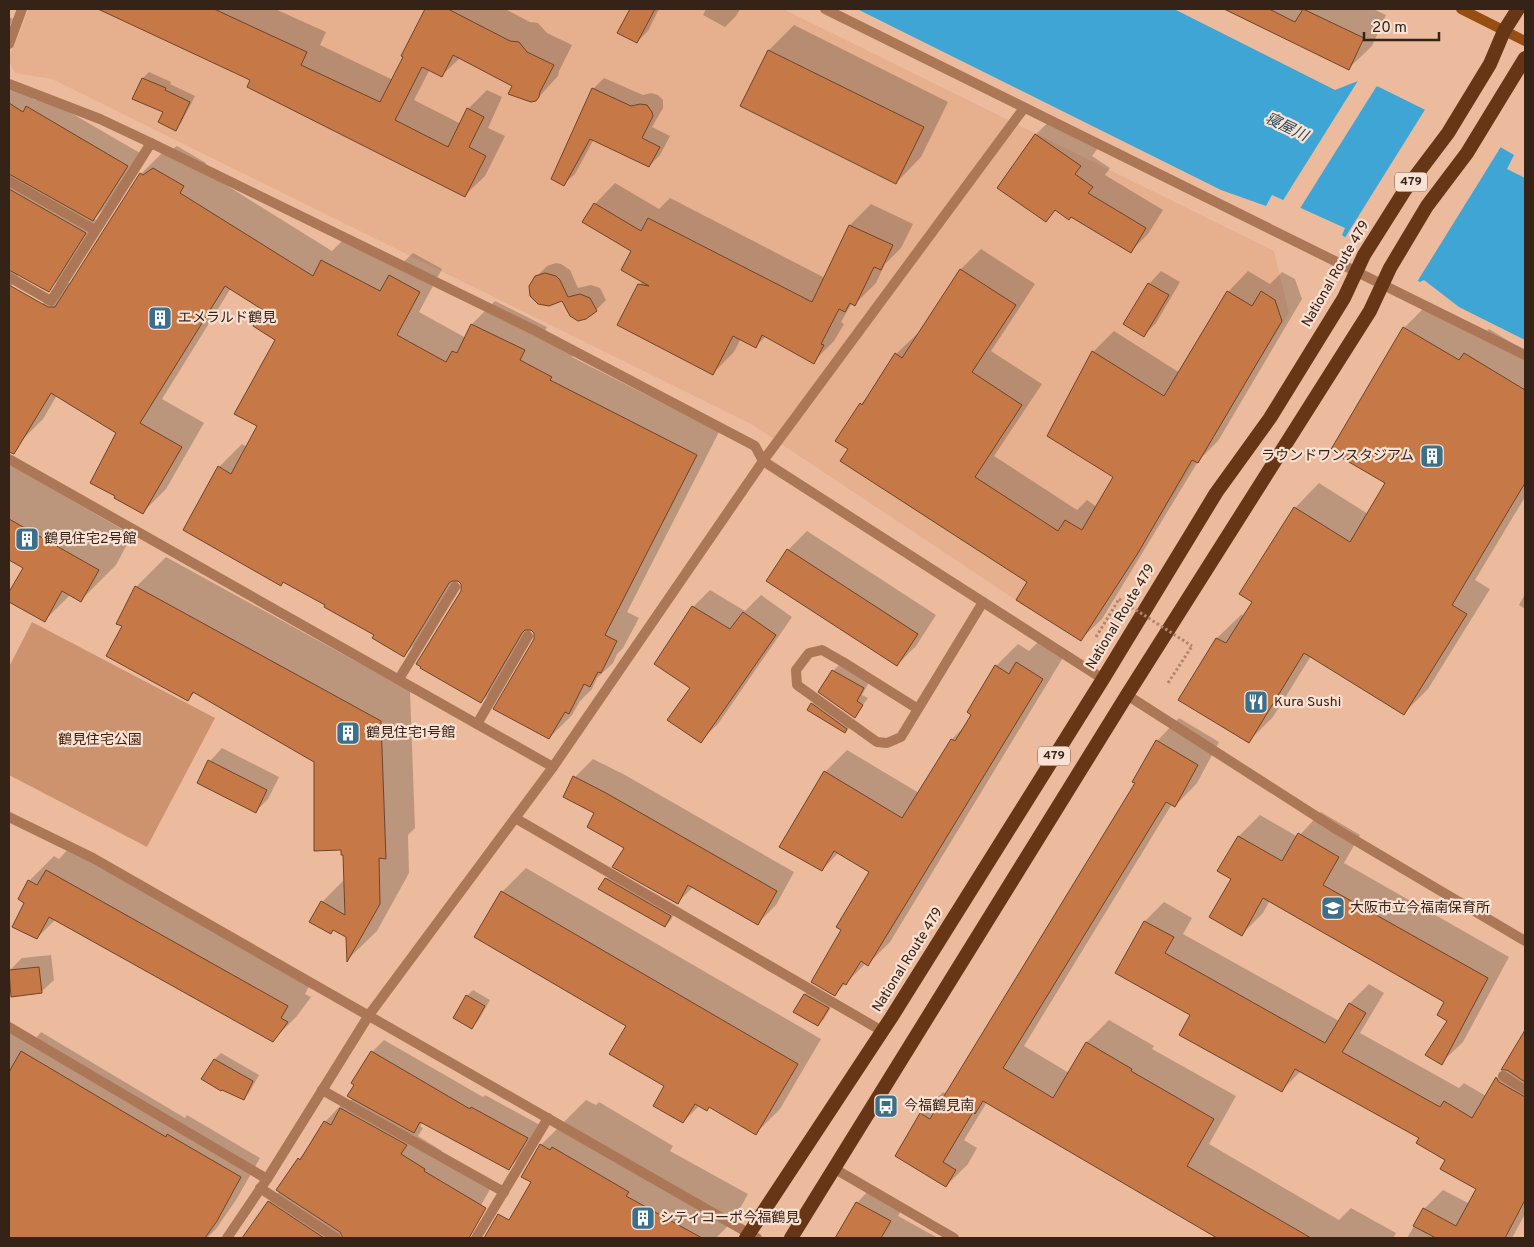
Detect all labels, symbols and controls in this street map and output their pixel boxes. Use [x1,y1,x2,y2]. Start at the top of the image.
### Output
scale bar [1364,10,1439,42]
text: 20 m [1372,19,1407,38]
water label: 寝屋川 [1262,110,1312,147]
road number: 479 [1395,172,1427,192]
street label: National Route 479 [1299,218,1373,330]
building icon: エメラルド鶴見 [147,305,173,331]
place label: エメラルド鶴見 [178,310,276,327]
building icon: ラウンドワンスタジアム [1419,443,1445,469]
place label: ラウンドワンスタジアム [1261,448,1414,465]
building icon: 鶴見住宅2号館 [14,526,40,552]
place label: 鶴見住宅2号館 [44,531,137,548]
street label: National Route 479 [1083,561,1159,673]
restaurant icon: Kura Sushi [1243,689,1269,715]
place label: Kura Sushi [1274,694,1341,711]
building icon: 鶴見住宅1号館 [335,720,361,746]
place label: 鶴見住宅1号館 [366,725,455,742]
park label: 鶴見住宅公園 [58,732,142,749]
road number: 479 [1038,746,1070,766]
school or university icon: 大阪市立今福南保育所 [1320,895,1346,921]
place label: 大阪市立今福南保育所 [1350,900,1490,917]
street label: National Route 479 [869,905,947,1015]
bus stop icon: 今福鶴見南 [873,1093,899,1119]
place label: 今福鶴見南 [904,1098,974,1115]
building icon: シティコーポ今福鶴見 [630,1205,656,1231]
place label: シティコーポ今福鶴見 [660,1210,799,1227]

